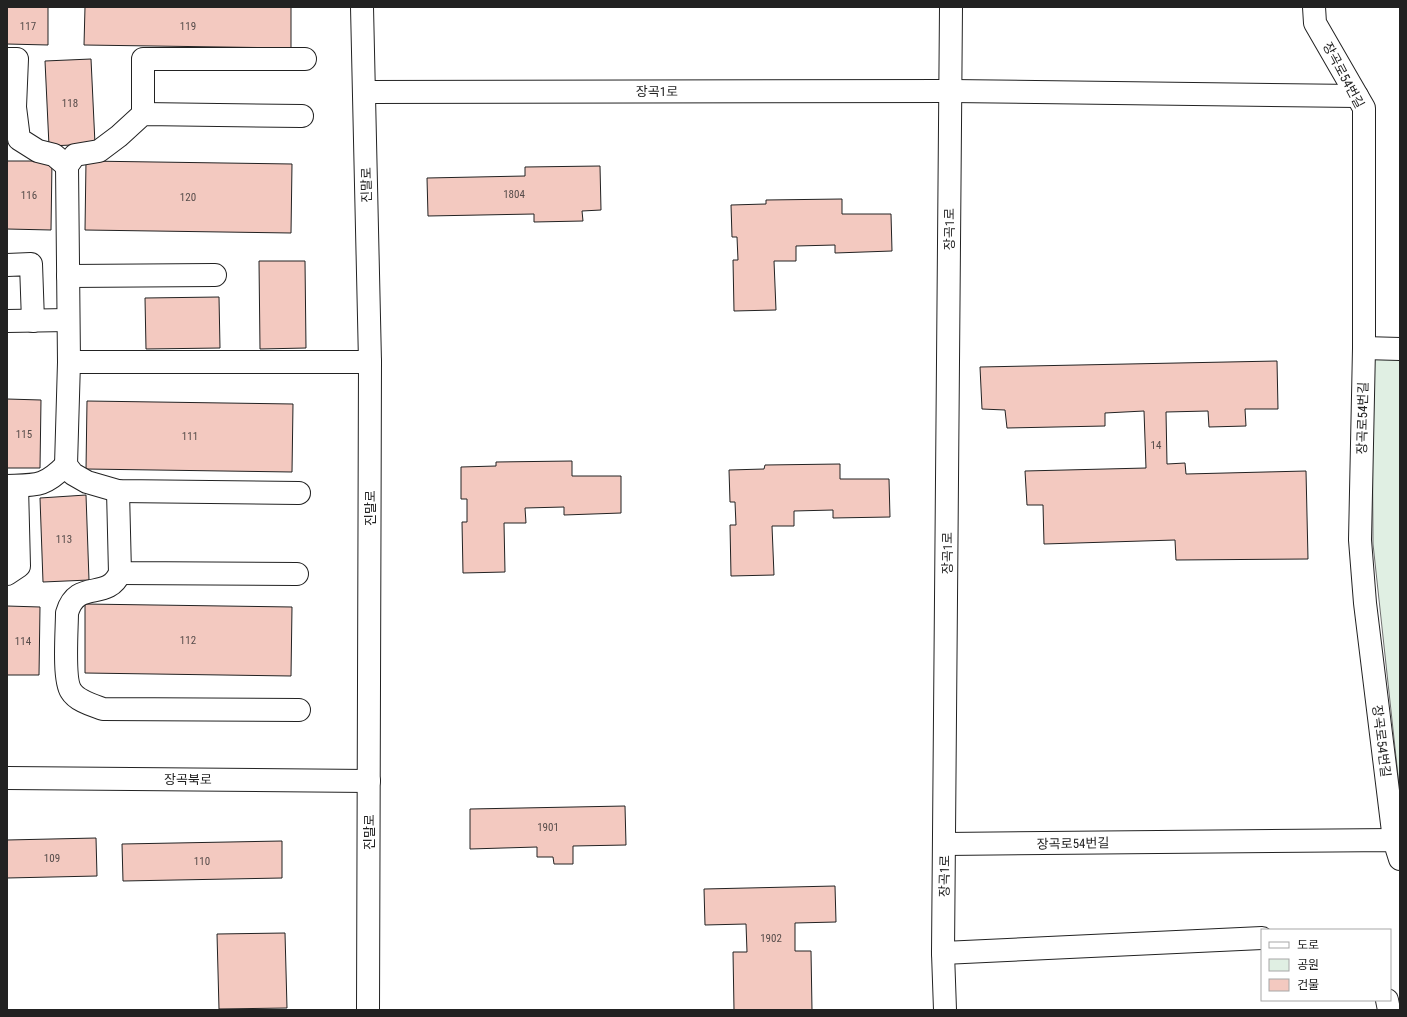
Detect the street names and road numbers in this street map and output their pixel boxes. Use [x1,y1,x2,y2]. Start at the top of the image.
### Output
street label: 장곡로54번길 [1320,40,1367,111]
street label: 장곡1로 [636,84,678,99]
street label: 진말로 [359,167,374,203]
street label: 장곡1로 [942,208,957,250]
street label: 장곡로54번길 [1354,382,1371,454]
street label: 진말로 [363,490,378,526]
street label: 장곡1로 [940,532,955,574]
street label: 장곡로54번길 [1370,704,1393,778]
street label: 장곡북로 [164,772,212,787]
street label: 진말로 [362,814,377,850]
street label: 장곡로54번길 [1037,835,1109,852]
street label: 장곡1로 [937,855,952,897]

